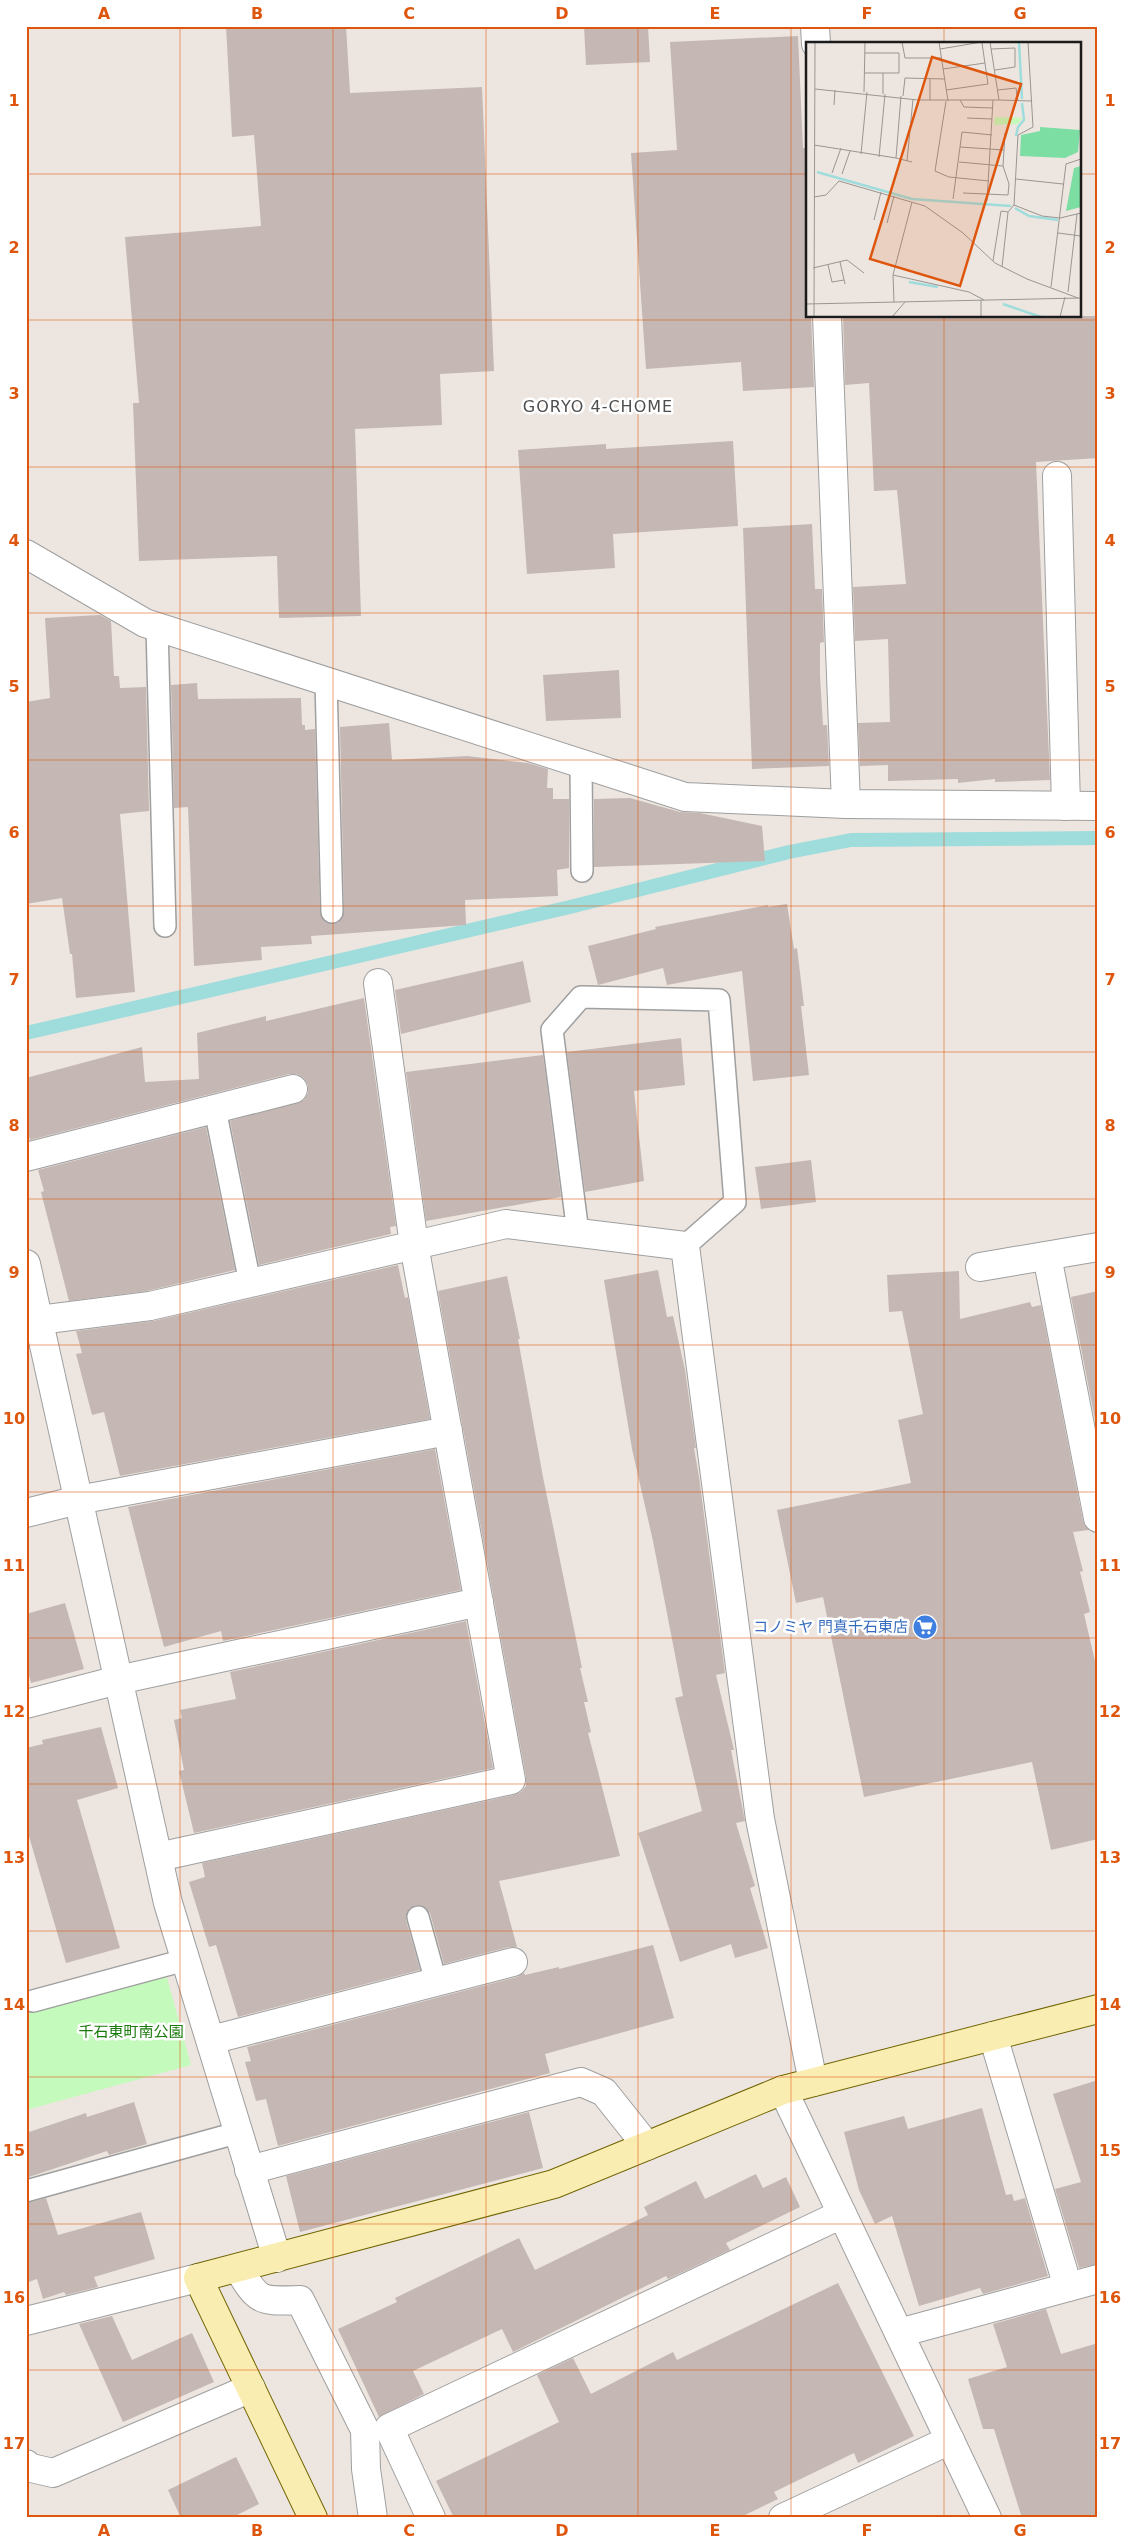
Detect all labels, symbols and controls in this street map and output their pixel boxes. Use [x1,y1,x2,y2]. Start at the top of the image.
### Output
text: A [98,4,111,23]
text: B [251,4,263,23]
text: C [403,4,415,23]
text: D [555,4,569,23]
text: E [710,4,720,23]
text: F [862,4,872,23]
text: G [1013,4,1027,23]
inset map [806,42,1082,318]
text: 1 [8,91,20,110]
text: 1 [1104,91,1116,110]
text: 2 [8,238,20,257]
text: 2 [1104,238,1116,257]
text: 3 [8,384,20,403]
text: 3 [1104,384,1116,403]
district label: GORYO 4-CHOME [523,397,673,416]
text: 4 [8,531,20,550]
text: 4 [1104,531,1116,550]
text: 5 [8,677,20,696]
text: 5 [1104,677,1116,696]
text: 6 [8,823,20,842]
text: 6 [1104,823,1116,842]
text: 7 [8,970,20,989]
text: 7 [1104,970,1116,989]
text: 8 [8,1116,20,1135]
text: 8 [1104,1116,1116,1135]
text: 9 [8,1263,20,1282]
text: 9 [1104,1263,1116,1282]
text: 10 [3,1409,25,1428]
text: 10 [1099,1409,1121,1428]
text: 11 [3,1556,25,1575]
text: 11 [1099,1556,1121,1575]
supermarket icon: コノミヤ 門真千石東店 [912,1614,938,1640]
place label: コノミヤ 門真千石東店 [753,1618,908,1636]
text: 12 [3,1702,25,1721]
text: 12 [1099,1702,1121,1721]
text: 13 [3,1848,25,1867]
text: 13 [1099,1848,1121,1867]
text: 14 [3,1995,25,2014]
text: 14 [1099,1995,1121,2014]
park label: 千石東町南公園 [78,2023,184,2041]
text: 15 [3,2141,25,2160]
text: 15 [1099,2141,1121,2160]
text: 16 [3,2288,25,2307]
text: 16 [1099,2288,1121,2307]
text: 17 [3,2434,25,2453]
text: 17 [1099,2434,1121,2453]
text: A [98,2521,111,2540]
text: B [251,2521,263,2540]
text: C [403,2521,415,2540]
text: D [555,2521,569,2540]
text: E [710,2521,720,2540]
text: F [862,2521,872,2540]
text: G [1013,2521,1027,2540]

